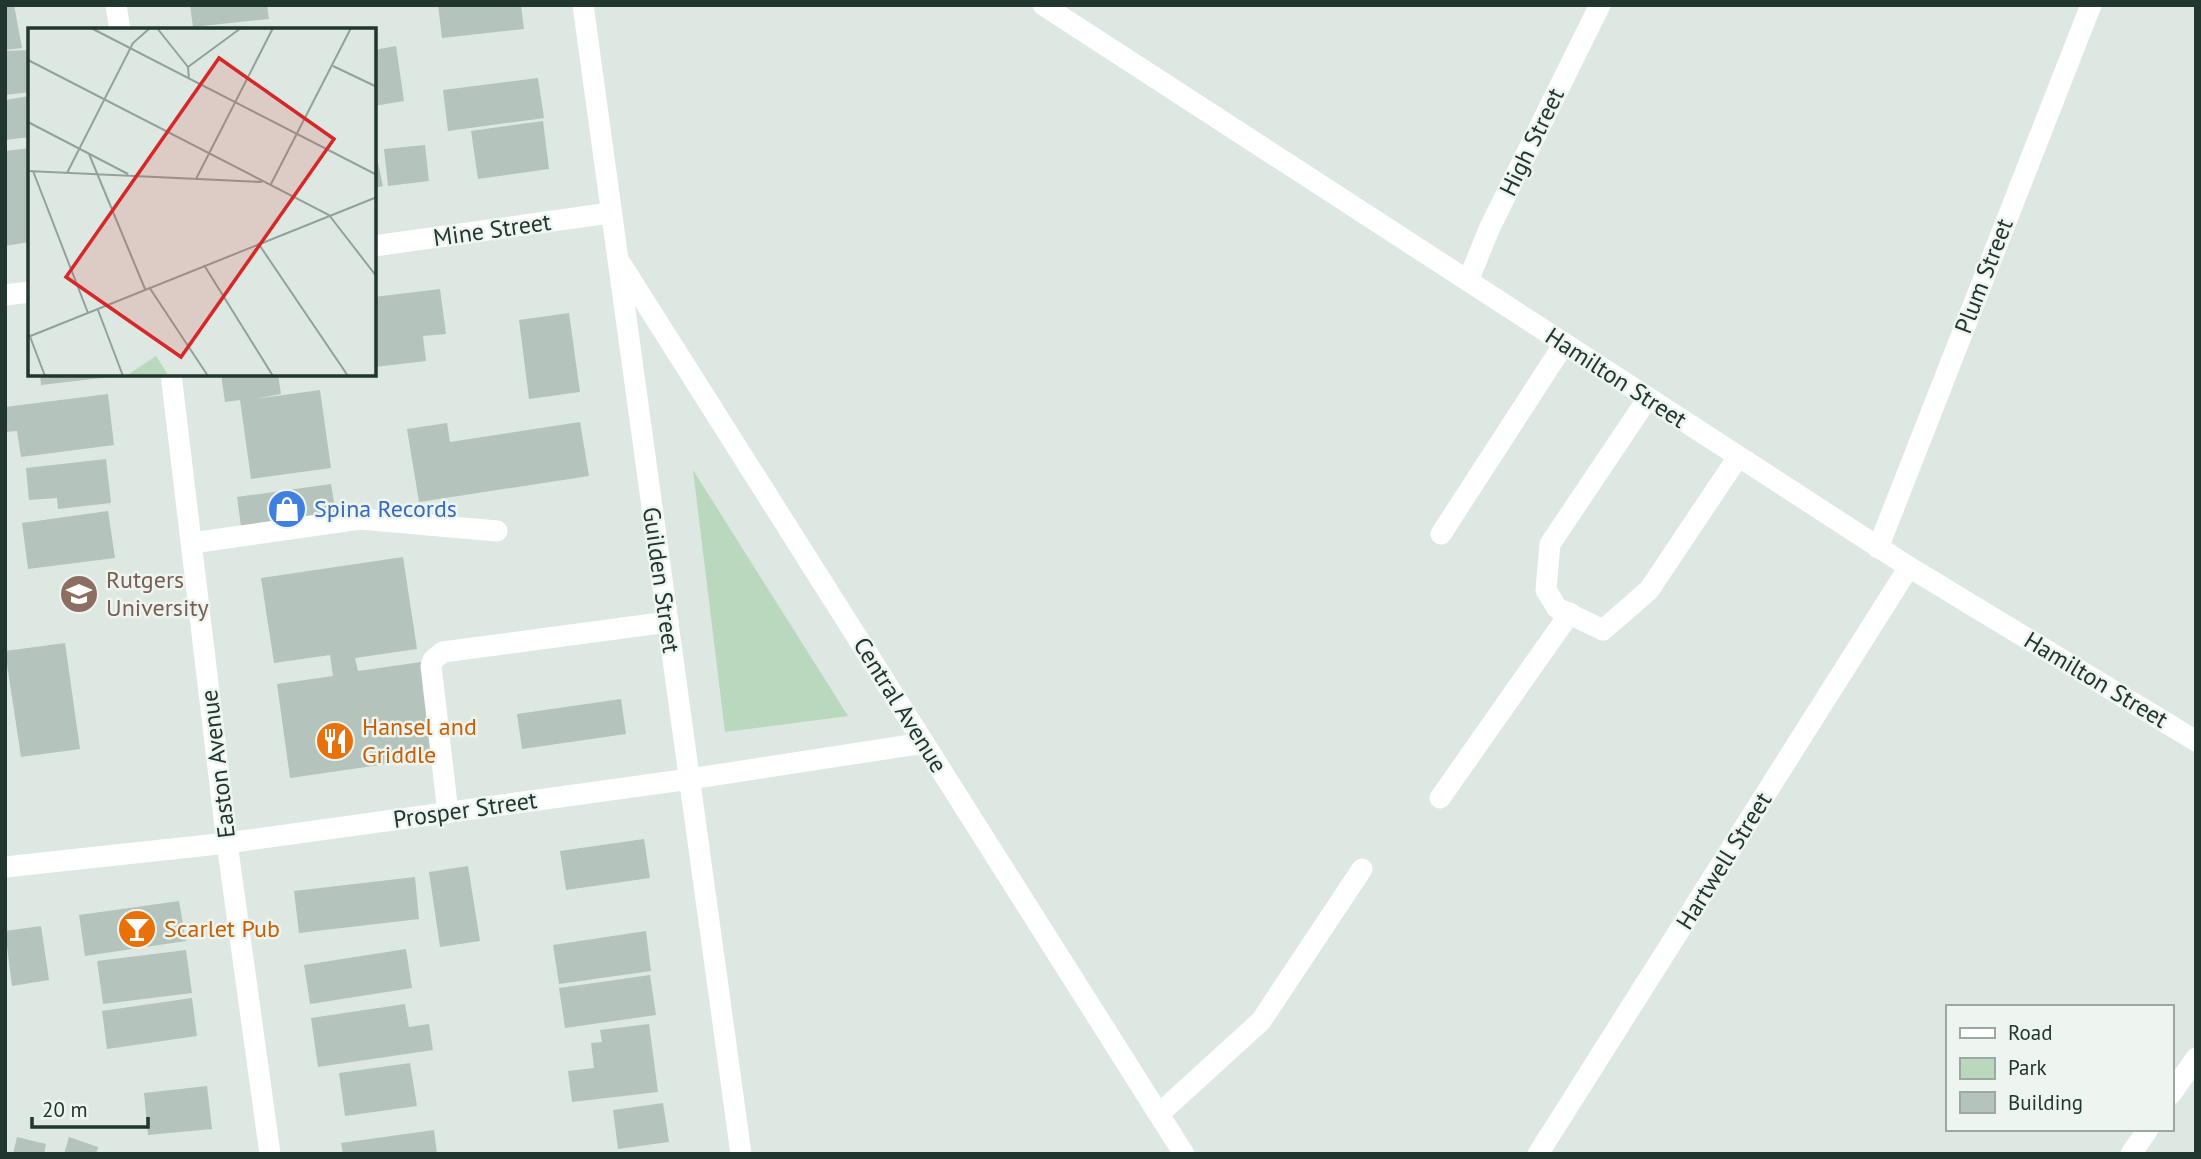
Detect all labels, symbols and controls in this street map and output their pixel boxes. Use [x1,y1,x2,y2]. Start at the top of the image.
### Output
inset map [28,28,376,376]
street label: High Street [1492,83,1571,201]
street label: Mine Street [431,206,553,253]
street label: Plum Street [1947,214,2020,338]
street label: Hamilton Street [1540,320,1693,435]
shop icon: Spina Records [266,488,308,530]
place label: Spina Records [314,493,457,524]
street label: Guilden Street [636,505,687,655]
place label: Rutgers University [106,564,209,623]
school or university icon: Rutgers University [58,573,100,615]
street label: Hamilton Street [2019,624,2174,735]
street label: Central Avenue [846,631,954,778]
street label: Easton Avenue [193,688,242,840]
place label: Hansel and Griddle [362,711,477,770]
restaurant icon: Hansel and Griddle [314,720,356,762]
street label: Prosper Street [391,784,539,835]
street label: Hartwell Street [1669,786,1778,935]
bar icon: Scarlet Pub [116,908,158,950]
place label: Scarlet Pub [164,913,280,944]
legend [1946,1005,2173,1131]
text: Road [2008,1019,2052,1046]
text: Park [2008,1054,2047,1081]
scale bar [32,1086,147,1130]
text: Building [2008,1089,2083,1116]
text: 20 m [42,1096,88,1123]

